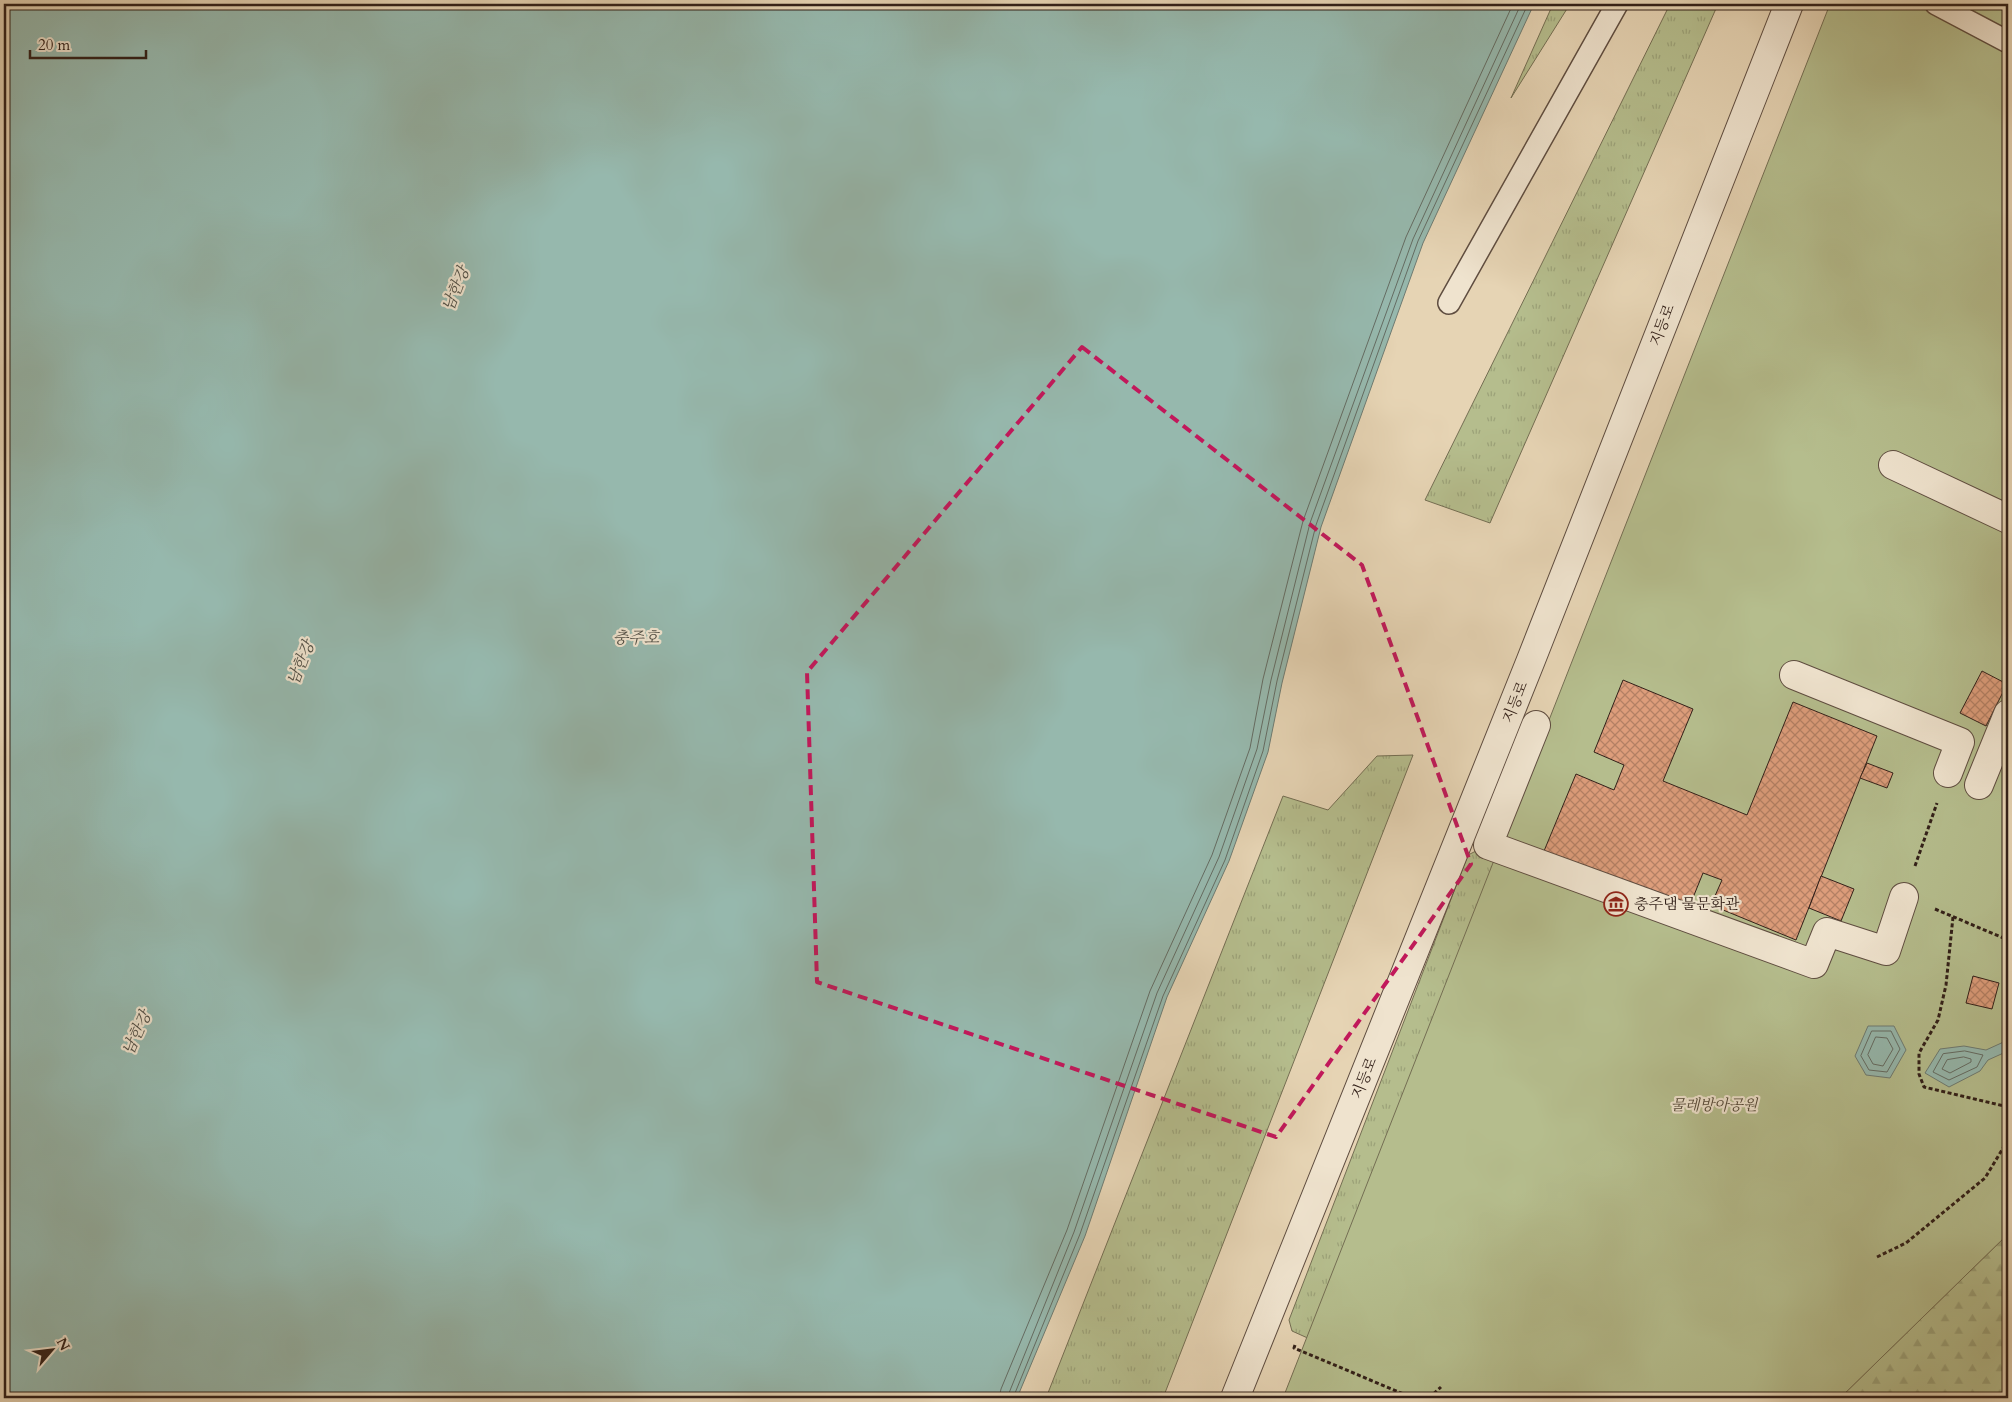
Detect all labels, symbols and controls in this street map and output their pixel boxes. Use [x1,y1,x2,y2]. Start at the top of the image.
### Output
scale bar [30,28,146,60]
text: 20 m [38,35,70,55]
water label: 남한강 [437,261,476,315]
street label: 지등로 [1645,301,1679,349]
water label: 충주호 [613,627,661,649]
water label: 남한강 [282,635,321,689]
street label: 지등로 [1498,678,1533,726]
museum icon: 충주댐 물문화관 [1603,891,1629,917]
place label: 충주댐 물문화관 [1634,894,1740,914]
water label: 남한강 [117,1005,158,1059]
street label: 지등로 [1347,1054,1382,1102]
park label: 물레방아공원 [1671,1095,1759,1115]
north arrow [28,1324,78,1374]
text: N [52,1334,74,1354]

